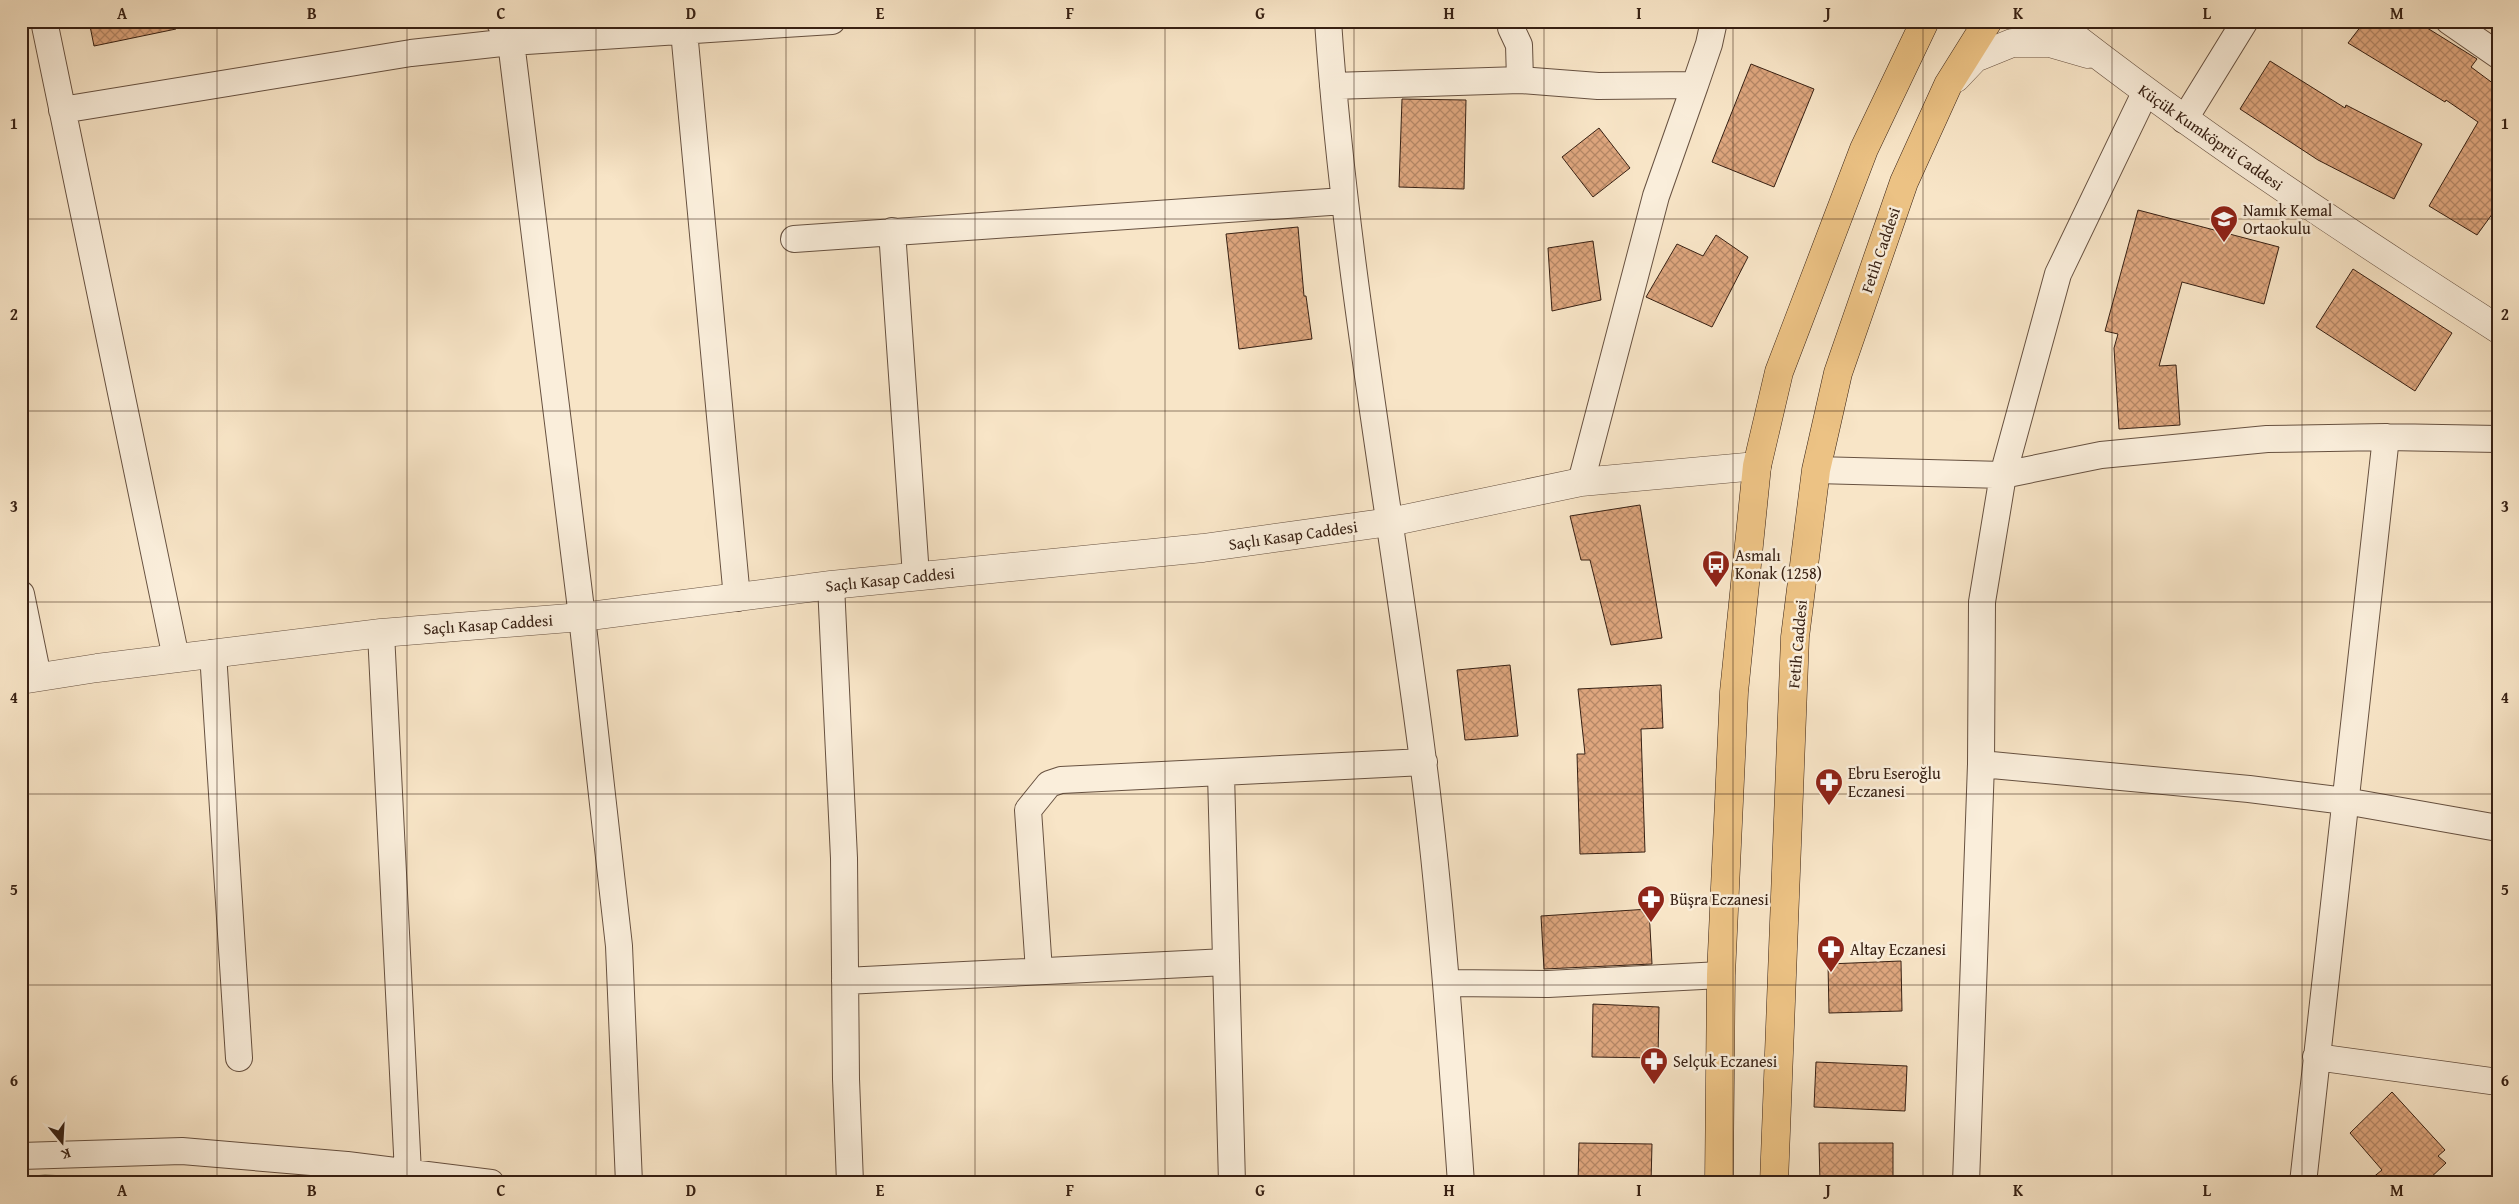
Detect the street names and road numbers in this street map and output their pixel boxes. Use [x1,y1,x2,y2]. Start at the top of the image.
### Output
street label: Küçük Kumköprü Caddesi [2134,78,2289,196]
street label: Fetih Caddesi [1854,204,1906,296]
street label: Saçlı Kasap Caddesi [1227,514,1359,556]
street label: Saçlı Kasap Caddesi [824,560,956,598]
street label: Fetih Caddesi [1781,598,1813,689]
street label: Saçlı Kasap Caddesi [422,607,554,640]

